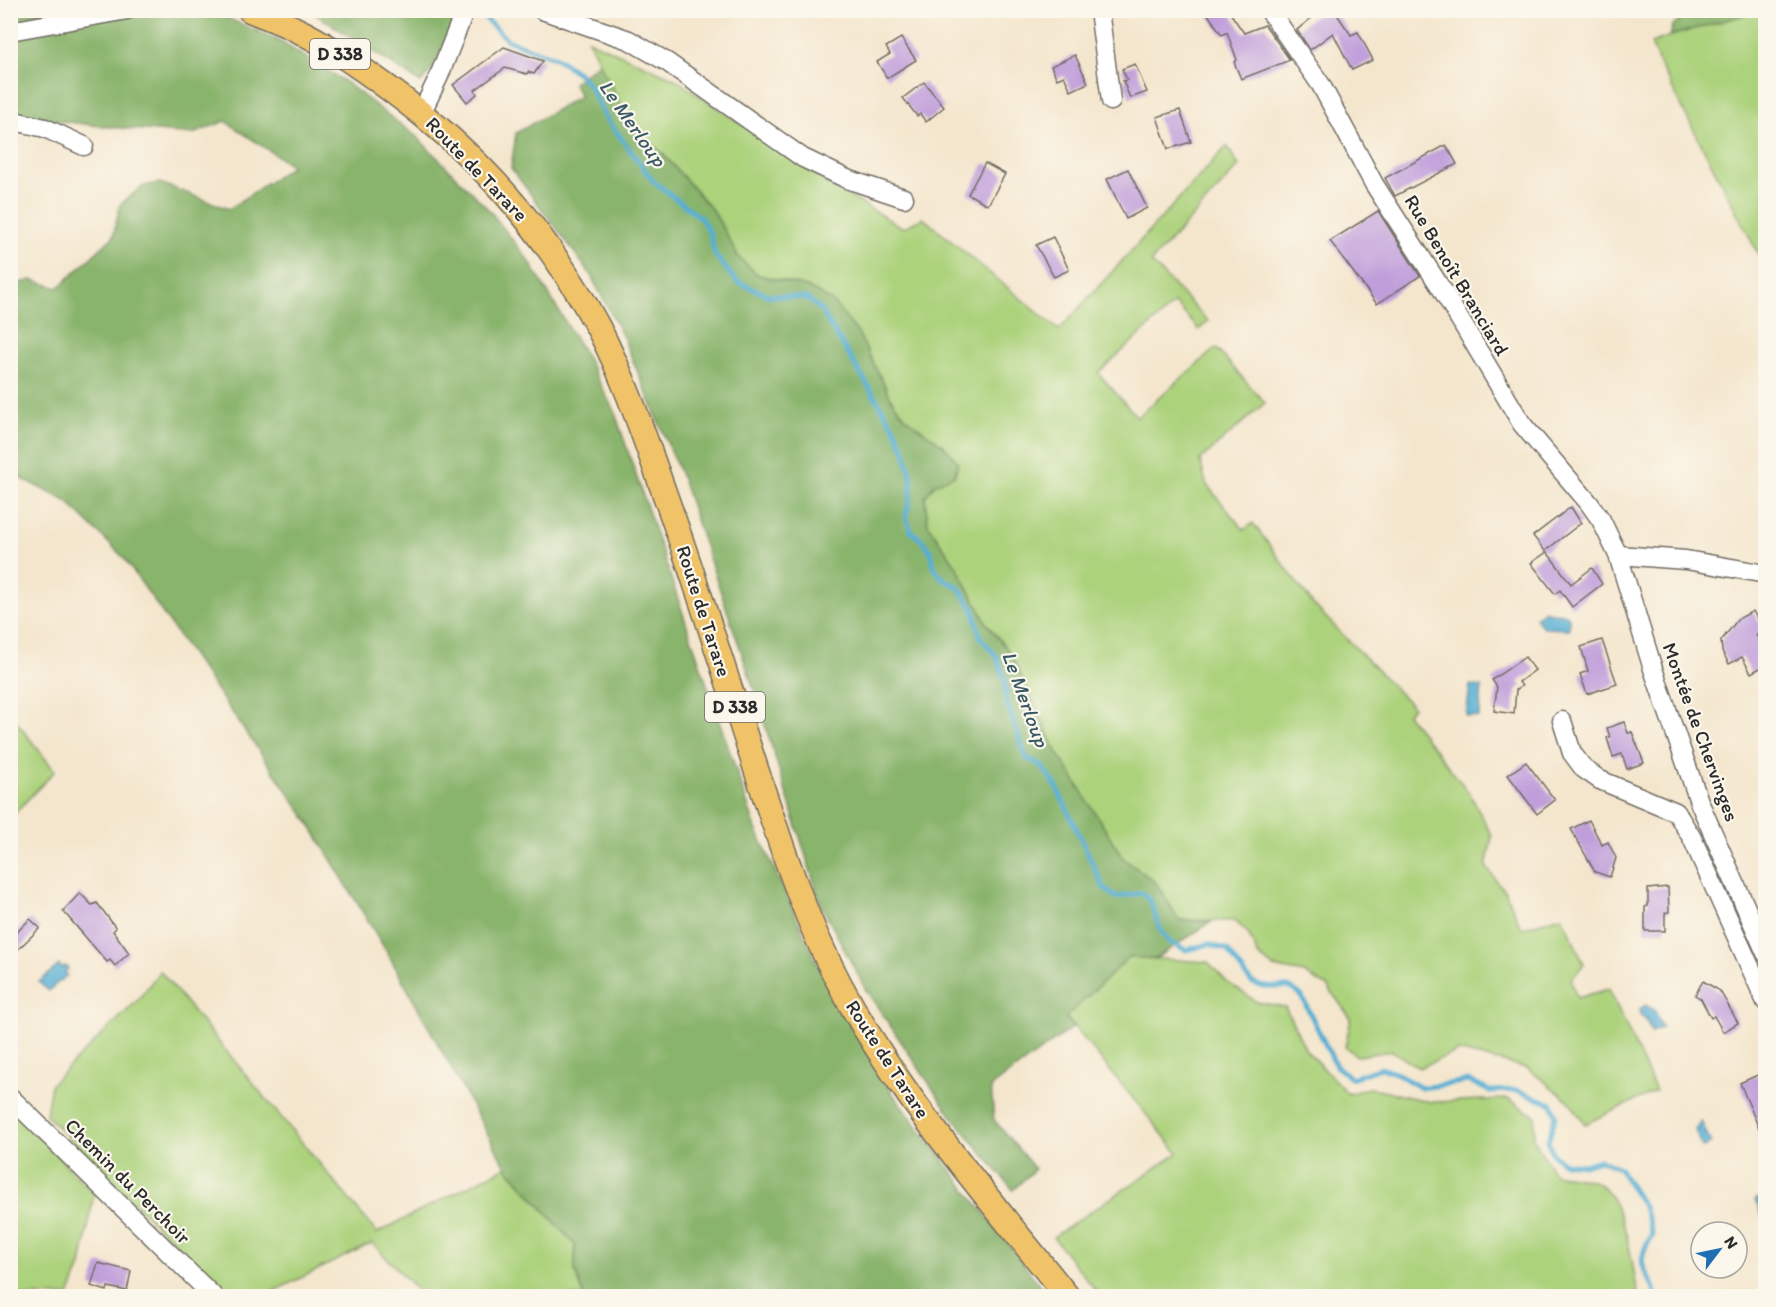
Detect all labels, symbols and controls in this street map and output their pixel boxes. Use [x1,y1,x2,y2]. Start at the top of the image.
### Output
road number: D 338 [310,39,370,69]
water label: Le Merloup [594,75,672,172]
street label: Route de Tarare [421,112,533,226]
street label: Rue Benoît Branciard [1399,190,1515,360]
street label: Route de Tarare [672,542,736,680]
street label: Montée de Chervinges [1657,639,1745,825]
water label: Le Merloup [997,648,1055,751]
road number: D 338 [705,692,765,722]
street label: Route de Tarare [841,995,935,1123]
street label: Chemin du Perchoir [60,1113,196,1249]
north arrow [1689,1220,1749,1280]
text: N [1720,1233,1742,1252]

